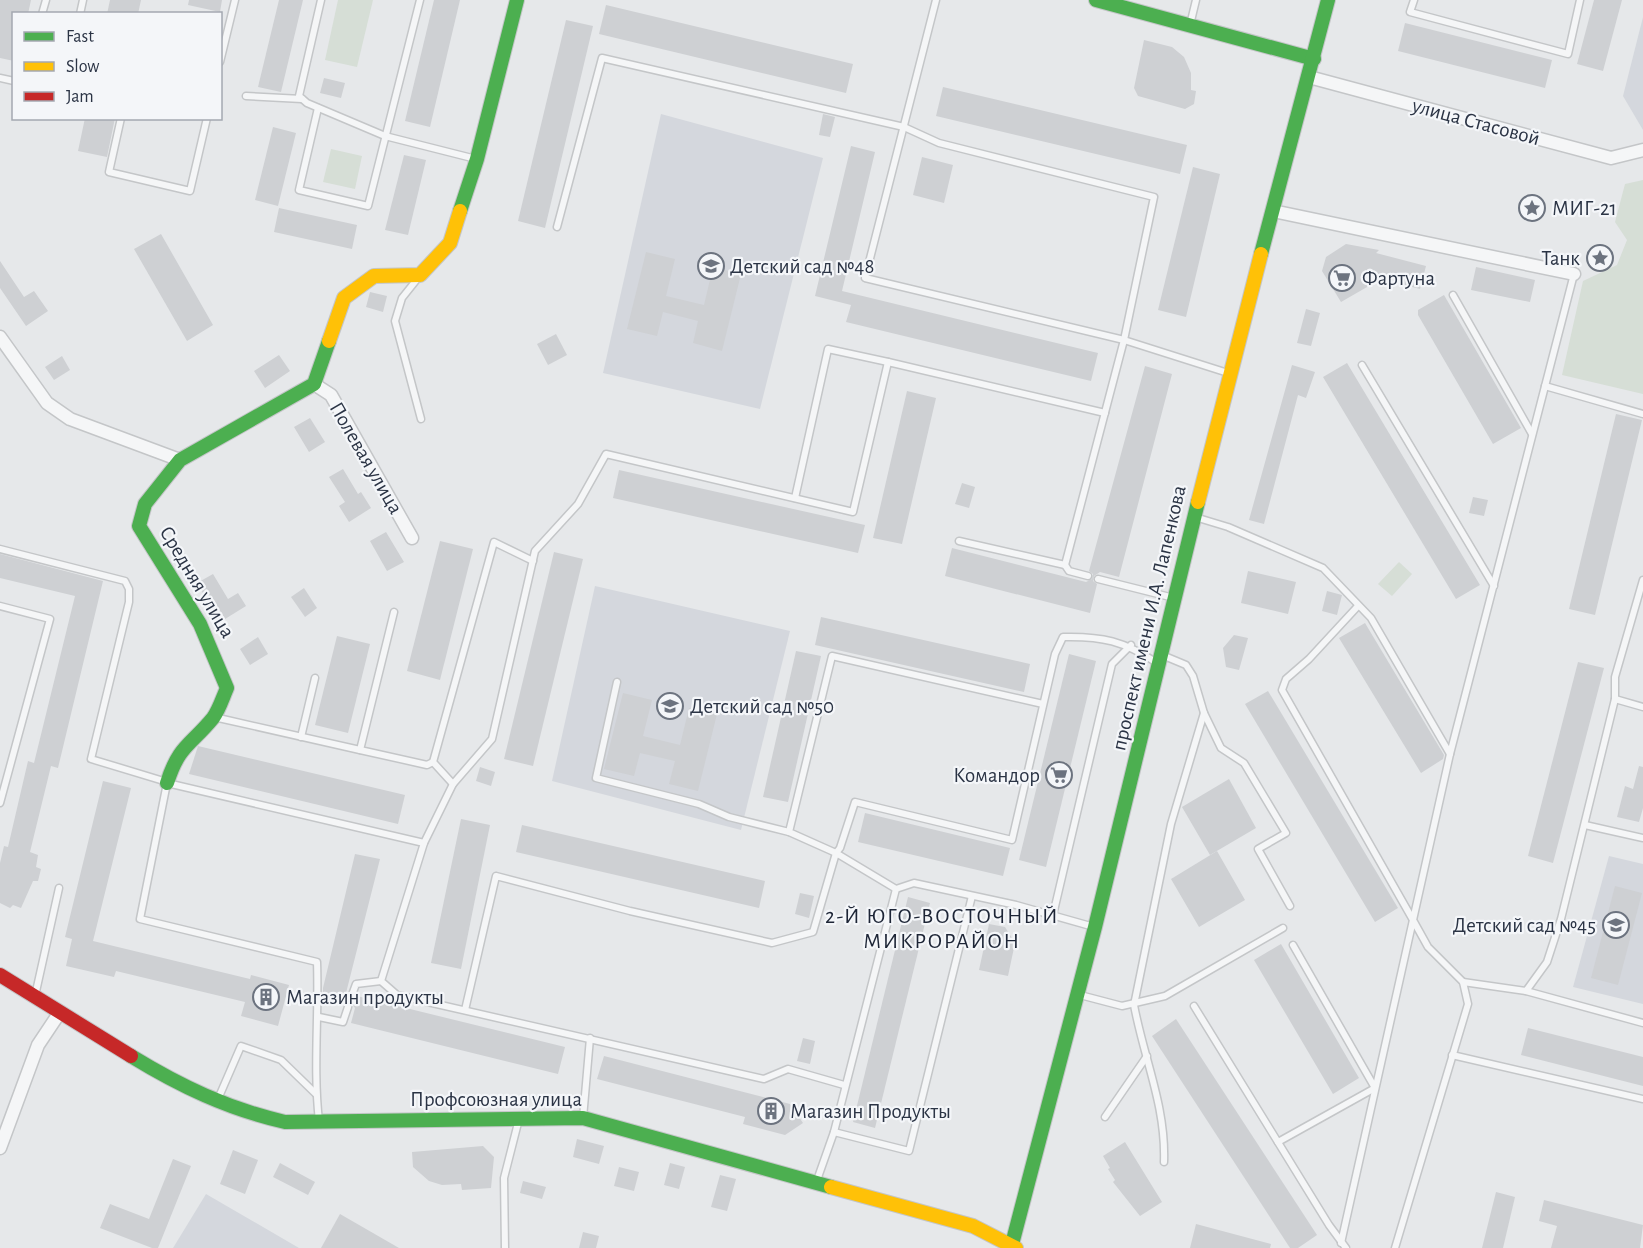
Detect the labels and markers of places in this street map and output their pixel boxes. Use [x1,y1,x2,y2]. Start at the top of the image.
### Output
place icon: МИГ-21 [1517,193,1547,223]
place label: МИГ-21 [1552,198,1617,219]
place icon: Танк [1585,243,1615,273]
place label: Танк [1541,248,1580,269]
school or university icon: Детский сад №48 [696,251,726,281]
place label: Детский сад №48 [730,256,874,277]
supermarket icon: Фартуна [1327,263,1357,293]
place label: Фартуна [1362,268,1435,289]
school or university icon: Детский сад №50 [655,691,685,721]
place label: Детский сад №50 [690,696,834,717]
supermarket icon: Командор [1044,760,1074,790]
place label: Командор [953,765,1040,786]
school or university icon: Детский сад №45 [1601,910,1631,940]
place label: Детский сад №45 [1453,915,1596,936]
building icon: Магазин продукты [251,982,281,1012]
place label: Магазин продукты [286,987,444,1008]
building icon: Магазин Продукты [756,1096,786,1126]
place label: Магазин Продукты [790,1101,951,1122]

